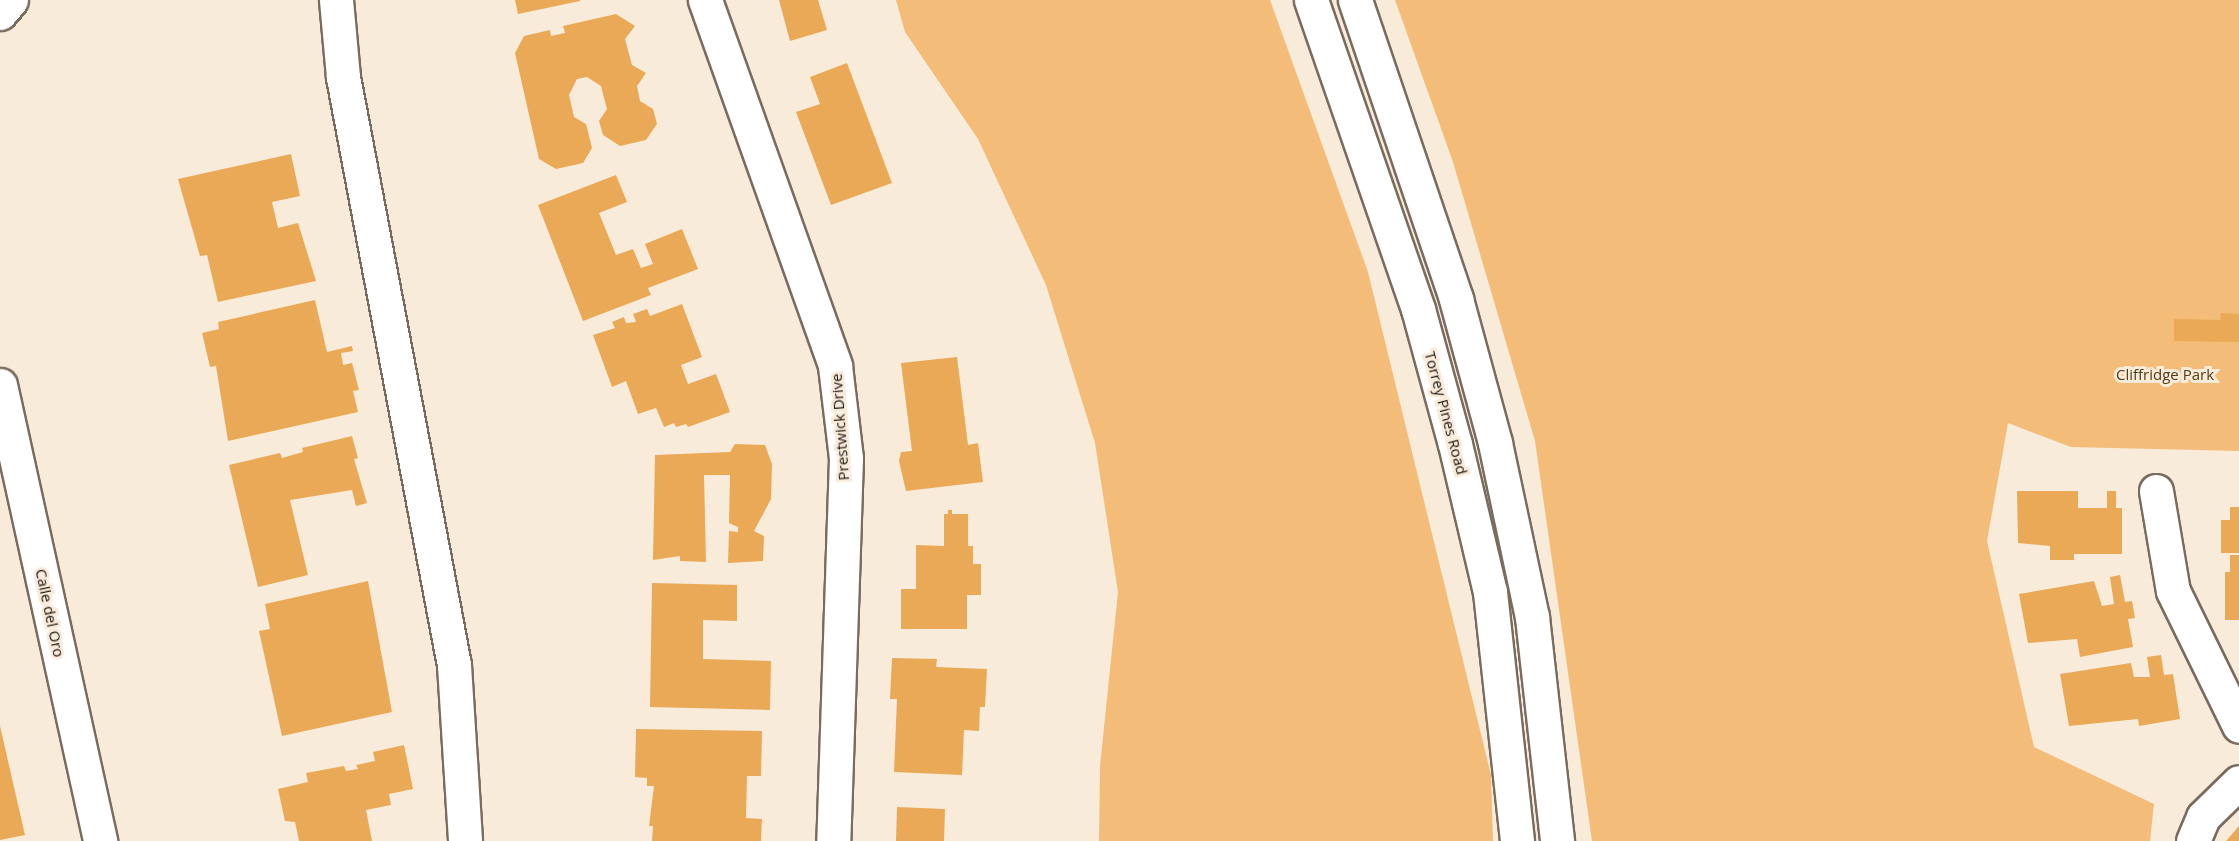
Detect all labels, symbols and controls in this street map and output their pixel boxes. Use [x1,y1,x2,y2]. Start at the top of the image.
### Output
street label: Torrey Pines Road [1421,350,1471,476]
park label: Cliffridge Park [2116,366,2214,384]
street label: Prestwick Drive [827,373,853,481]
street label: Calle del Oro [32,567,68,659]

